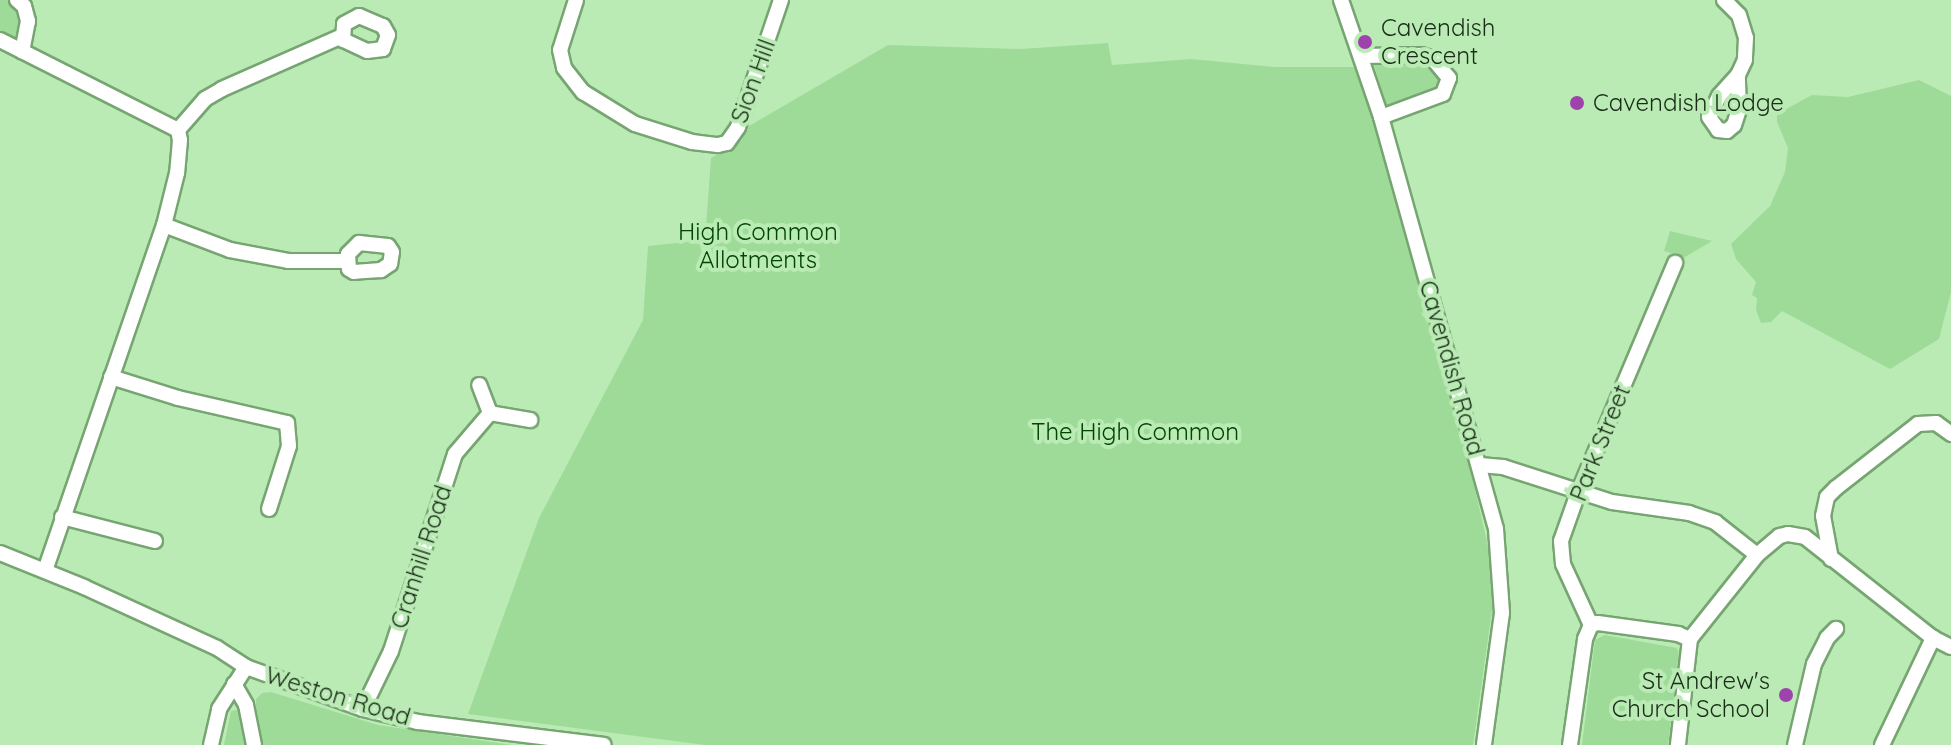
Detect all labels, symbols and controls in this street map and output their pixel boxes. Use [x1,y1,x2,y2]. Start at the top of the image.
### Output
place label: Cavendish Crescent [1381,14,1496,70]
marker: Cavendish Crescent [1356,33,1374,51]
street label: Sion Hill [725,35,781,127]
place label: Cavendish Lodge [1593,89,1784,117]
marker: Cavendish Lodge [1568,94,1586,112]
park label: High Common Allotments [678,218,838,274]
street label: Cavendish Road [1413,277,1491,459]
street label: Park Street [1564,381,1636,505]
park label: The High Common [1031,418,1239,446]
street label: Cranhill Road [384,482,458,632]
street label: Weston Road [262,660,414,732]
place label: St Andrew's Church School [1612,667,1770,723]
marker: St Andrew's Church School [1777,686,1795,704]

